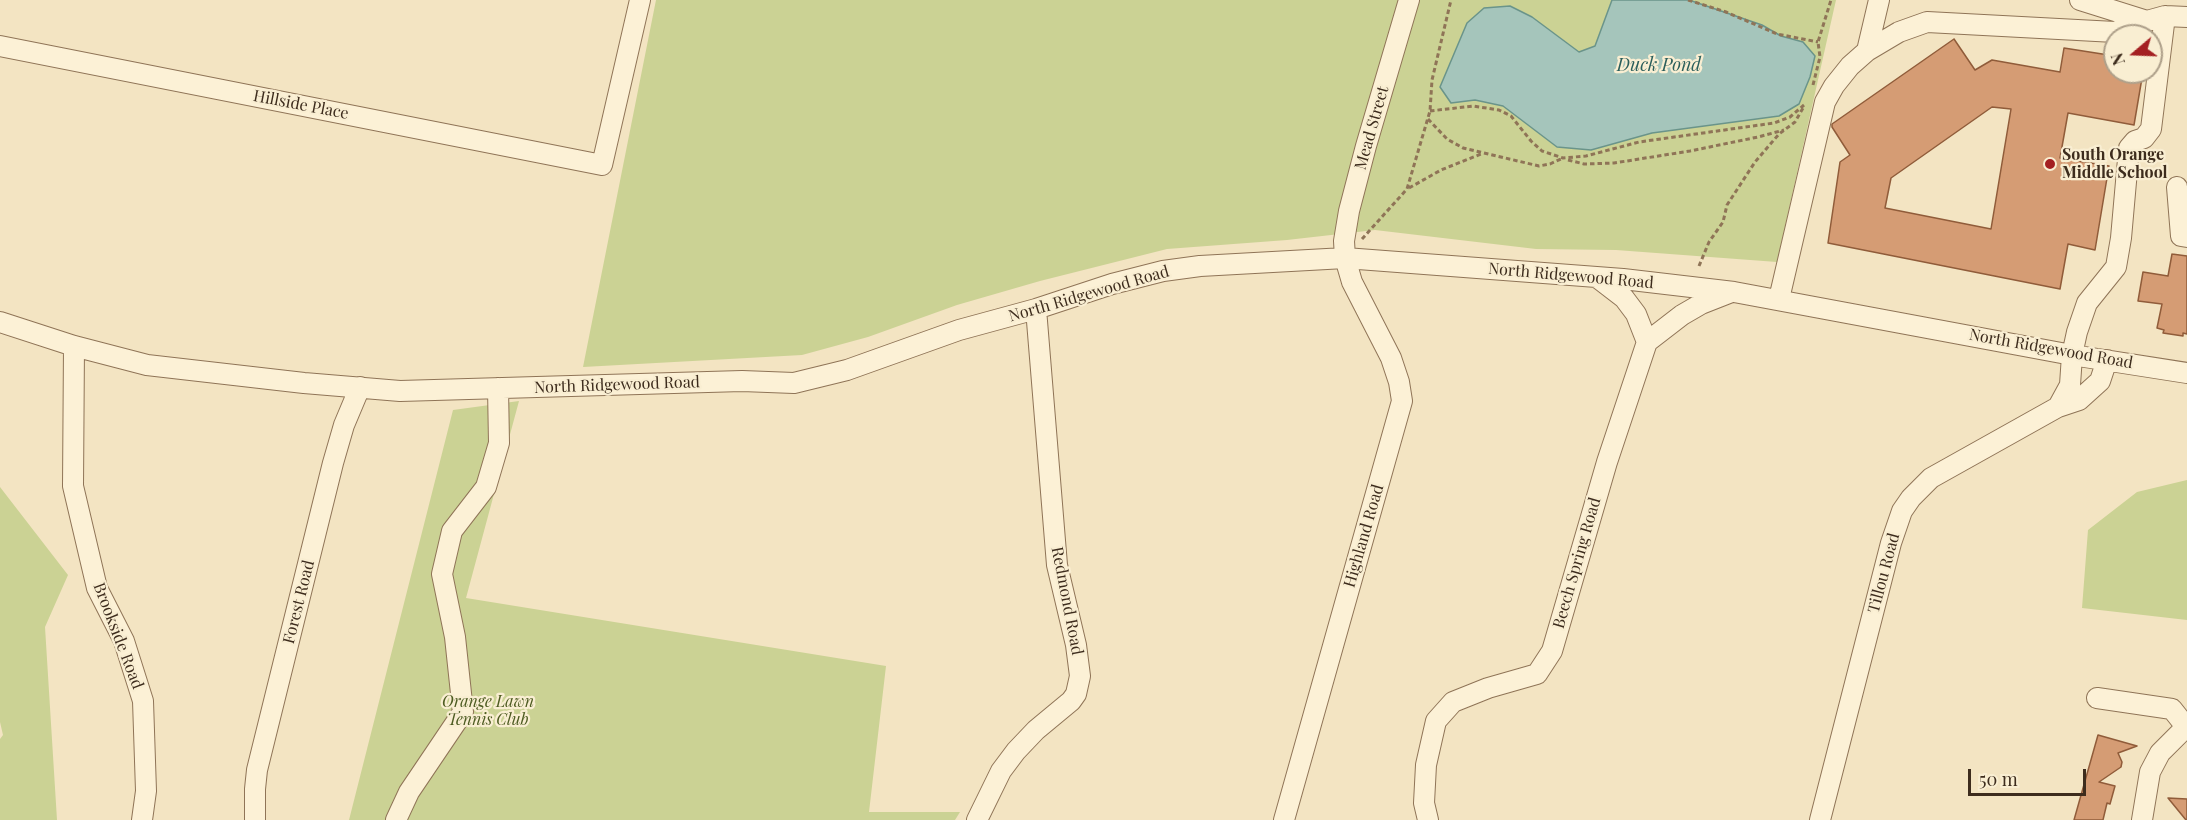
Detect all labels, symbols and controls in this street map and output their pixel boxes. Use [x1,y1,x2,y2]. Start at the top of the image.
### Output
north arrow [2103,24,2163,84]
text: N [2106,50,2129,68]
water label: Duck Pond [1617,54,1701,76]
street label: Mead Street [1351,84,1393,172]
street label: Hillside Place [252,86,350,124]
place label: South Orange Middle School [2062,145,2168,183]
marker: South Orange Middle School [2043,157,2057,171]
street label: North Ridgewood Road [1487,259,1655,293]
street label: North Ridgewood Road [1007,262,1171,326]
street label: North Ridgewood Road [1968,325,2134,373]
street label: North Ridgewood Road [534,373,700,397]
street label: Highland Road [1340,482,1388,590]
street label: Beech Spring Road [1549,495,1605,631]
street label: Tillou Road [1864,531,1904,615]
street label: Redmond Road [1047,545,1087,657]
street label: Forest Road [279,558,319,646]
street label: Brookside Road [89,580,147,692]
park label: Orange Lawn Tennis Club [442,692,534,730]
scale bar [1971,757,2090,795]
text: 50 m [1979,767,2018,791]

